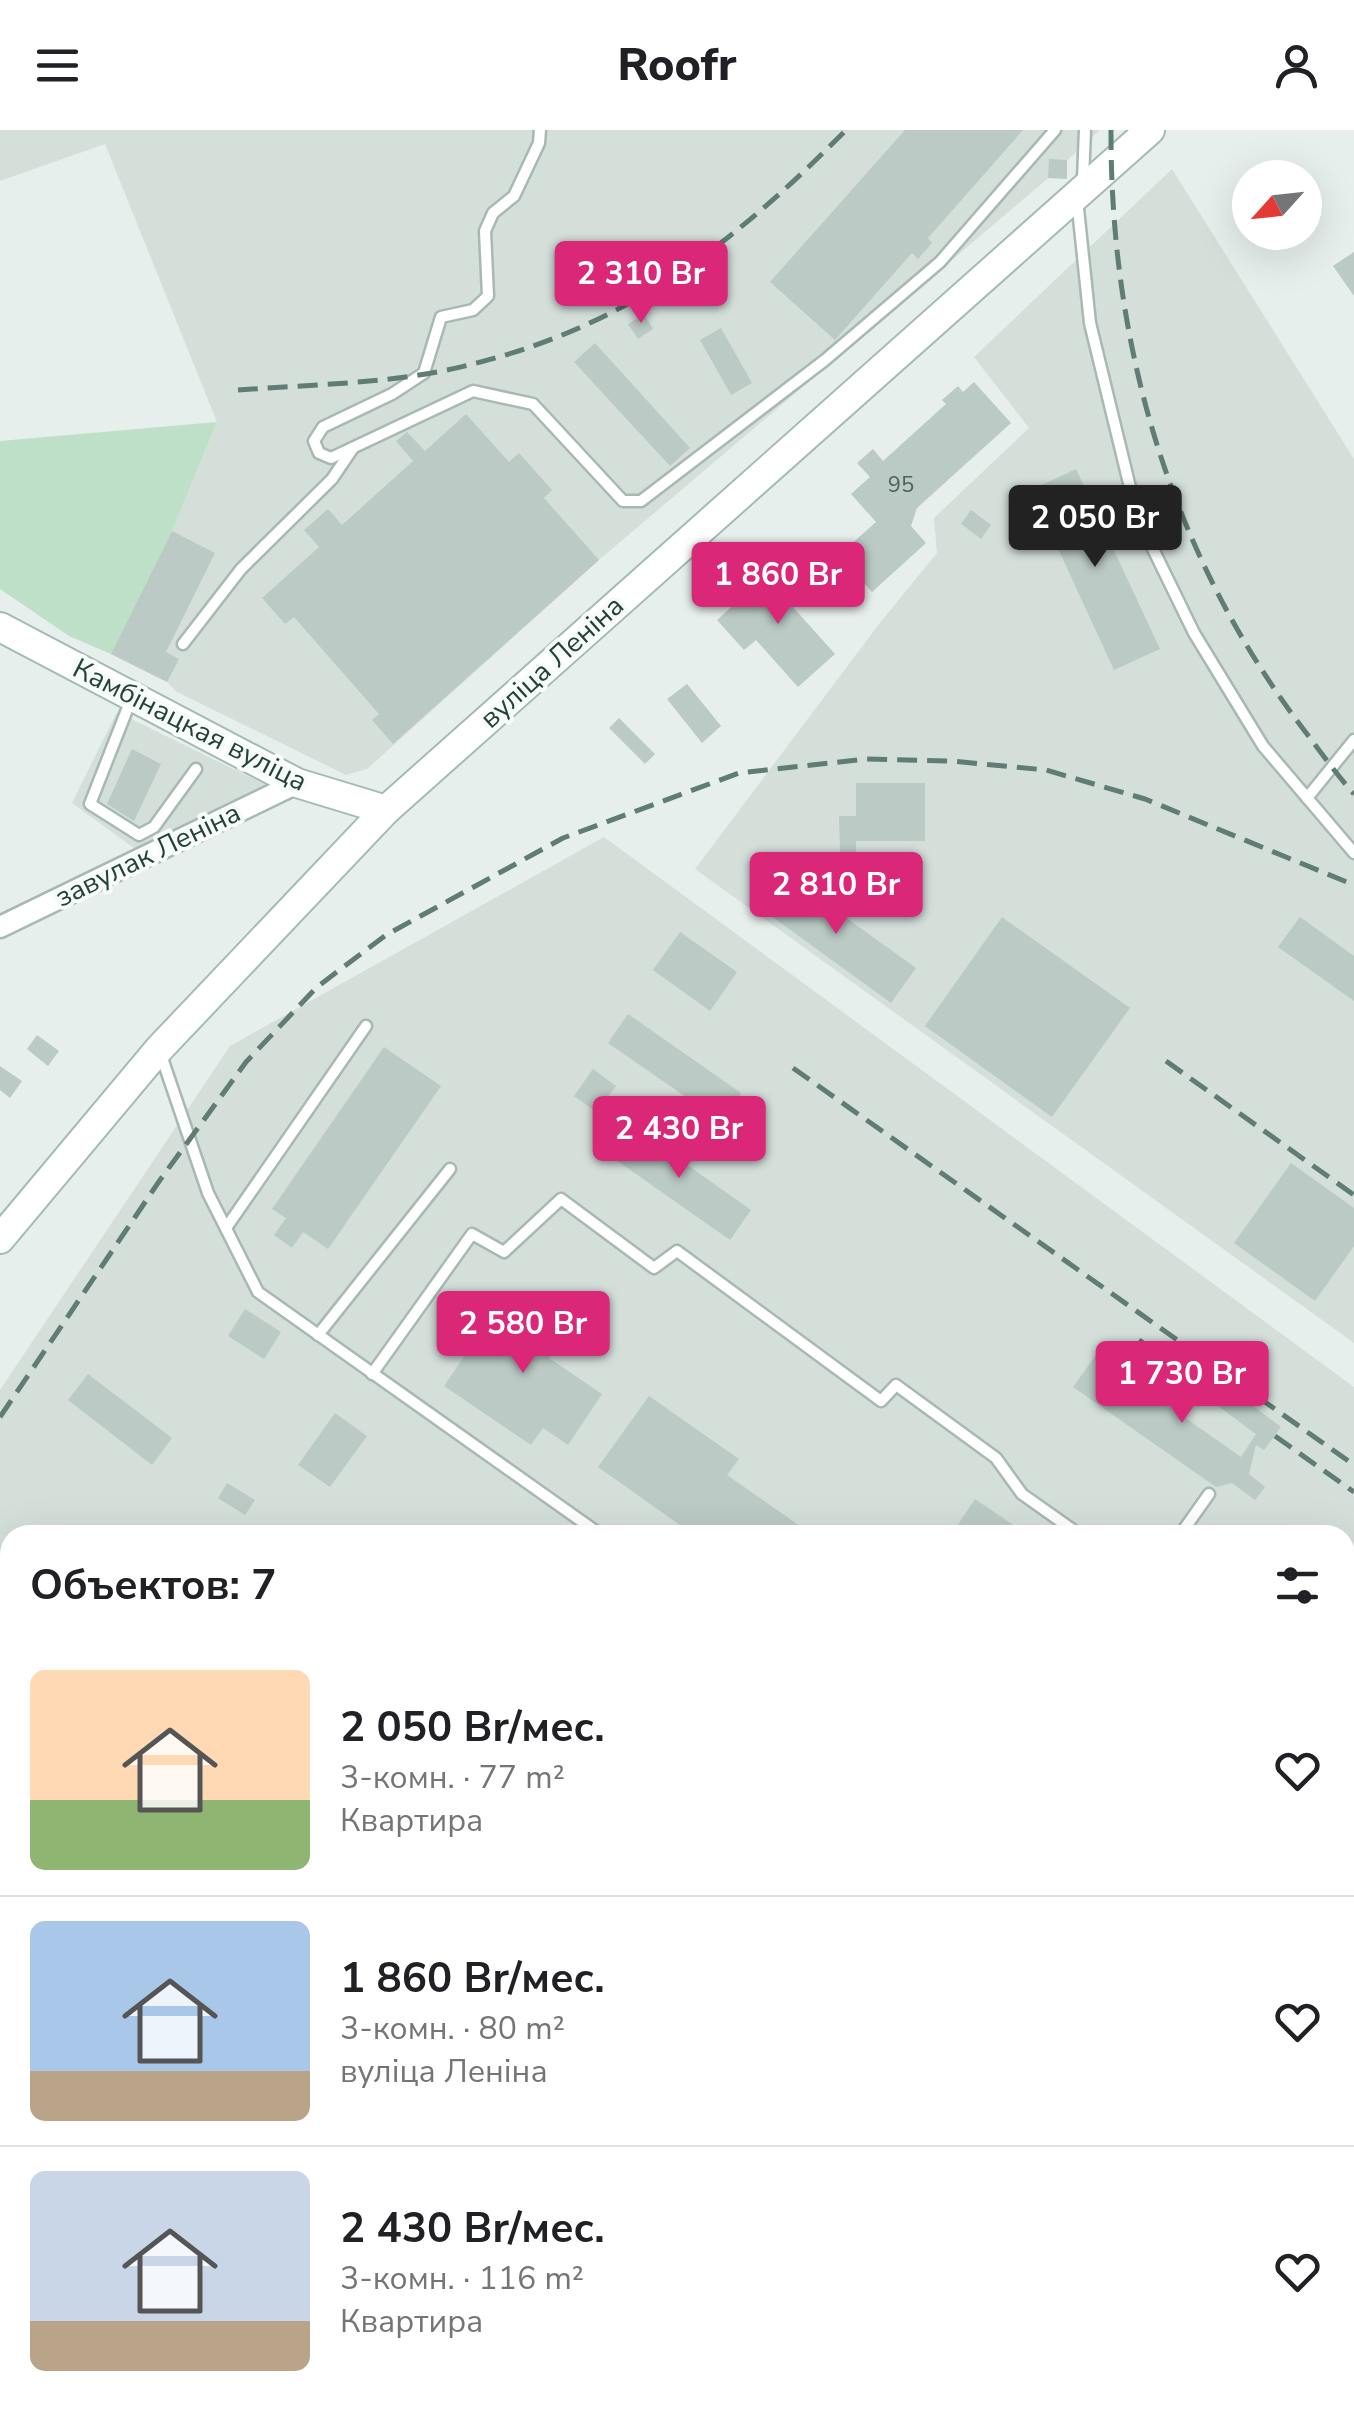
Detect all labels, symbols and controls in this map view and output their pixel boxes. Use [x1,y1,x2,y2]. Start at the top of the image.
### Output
text: Roofr [617,35,737,96]
icon: menu [30,38,85,93]
icon: person [1269,38,1324,93]
north arrow [1232,160,1322,250]
map controls [1232,160,1322,250]
pin: 2 310 Br [538,241,744,326]
text: 2 310 Br [577,252,705,295]
house number: 95 [888,470,914,500]
pin: 2 050 Br [992,485,1198,570]
text: 2 050 Br [1031,496,1159,539]
pin: 1 860 Br [675,542,881,627]
text: 1 860 Br [714,553,842,596]
street label: вуліца Леніна [472,587,632,737]
street label: Камбінацкая вуліца [66,649,314,801]
street label: завулак Леніна [49,794,247,916]
pin: 2 810 Br [733,852,939,937]
text: 2 810 Br [772,863,900,906]
pin: 2 430 Br [576,1096,782,1181]
text: 2 430 Br [615,1107,743,1150]
pin: 2 580 Br [420,1291,626,1376]
text: 2 580 Br [459,1302,587,1345]
pin: 1 730 Br [1079,1341,1285,1426]
text: 1 730 Br [1118,1352,1246,1395]
text: Объектов: 7 [30,1557,276,1614]
icon: filters [1270,1558,1325,1613]
text: 2 050 Br/мес. [340,1699,605,1756]
icon: home [110,1710,230,1830]
icon: heart [1270,1743,1325,1798]
text: 3-комн. · 77 m² [340,1756,565,1799]
text: Квартира [340,1799,483,1842]
text: 1 860 Br/мес. [340,1950,605,2007]
icon: home [110,1961,230,2081]
icon: heart [1270,1994,1325,2049]
text: 3-комн. · 80 m² [340,2007,565,2050]
text: вуліца Леніна [340,2050,548,2093]
text: 2 430 Br/мес. [340,2200,605,2257]
icon: home [110,2211,230,2331]
icon: heart [1270,2244,1325,2299]
text: 3-комн. · 116 m² [340,2257,584,2300]
text: Квартира [340,2300,483,2343]

